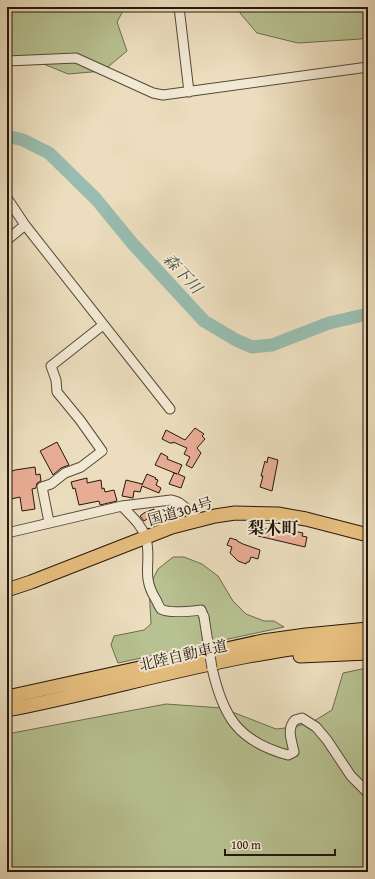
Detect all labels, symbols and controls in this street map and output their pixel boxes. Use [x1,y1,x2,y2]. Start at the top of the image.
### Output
water label: 森下川 [158,247,210,300]
street label: 国道304号 [145,492,215,530]
district label: 梨木町 [248,515,299,540]
street label: 北陸自動車道 [137,635,229,675]
scale bar [225,831,335,857]
text: 100 m [231,836,261,853]

